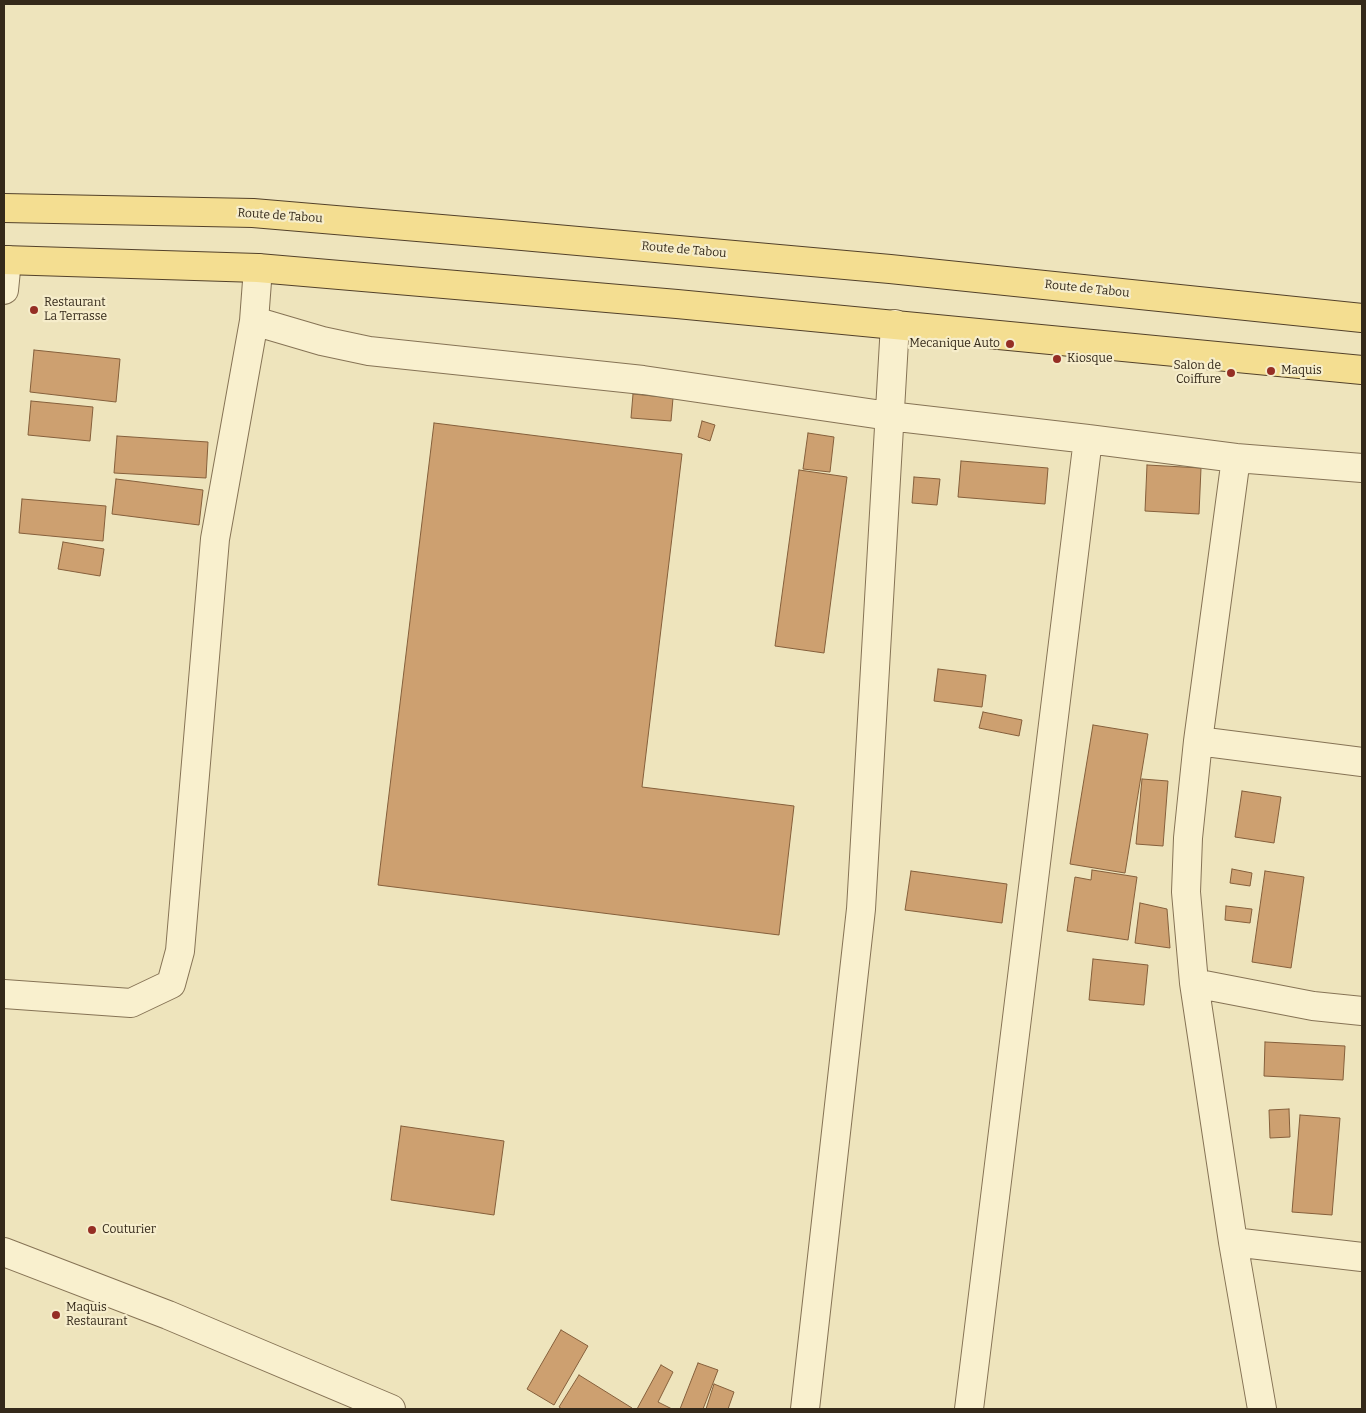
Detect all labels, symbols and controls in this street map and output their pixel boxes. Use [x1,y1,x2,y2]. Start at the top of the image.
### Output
street label: Route de Tabou [237,206,323,226]
street label: Route de Tabou [641,239,727,261]
street label: Route de Tabou [1044,277,1130,301]
place label: Restaurant La Terrasse [44,296,107,324]
marker: Restaurant La Terrasse [28,304,40,316]
place label: Mecanique Auto [909,337,1000,351]
marker: Mecanique Auto [1004,338,1016,350]
place label: Kiosque [1067,352,1112,366]
marker: Kiosque [1051,353,1063,365]
place label: Salon de Coiffure [1173,359,1221,387]
place label: Maquis [1281,364,1322,378]
marker: Maquis [1265,365,1277,377]
marker: Salon de Coiffure [1225,367,1237,379]
place label: Couturier [102,1223,156,1237]
marker: Couturier [86,1224,98,1236]
place label: Maquis Restaurant [66,1301,128,1329]
marker: Maquis Restaurant [50,1309,62,1321]

